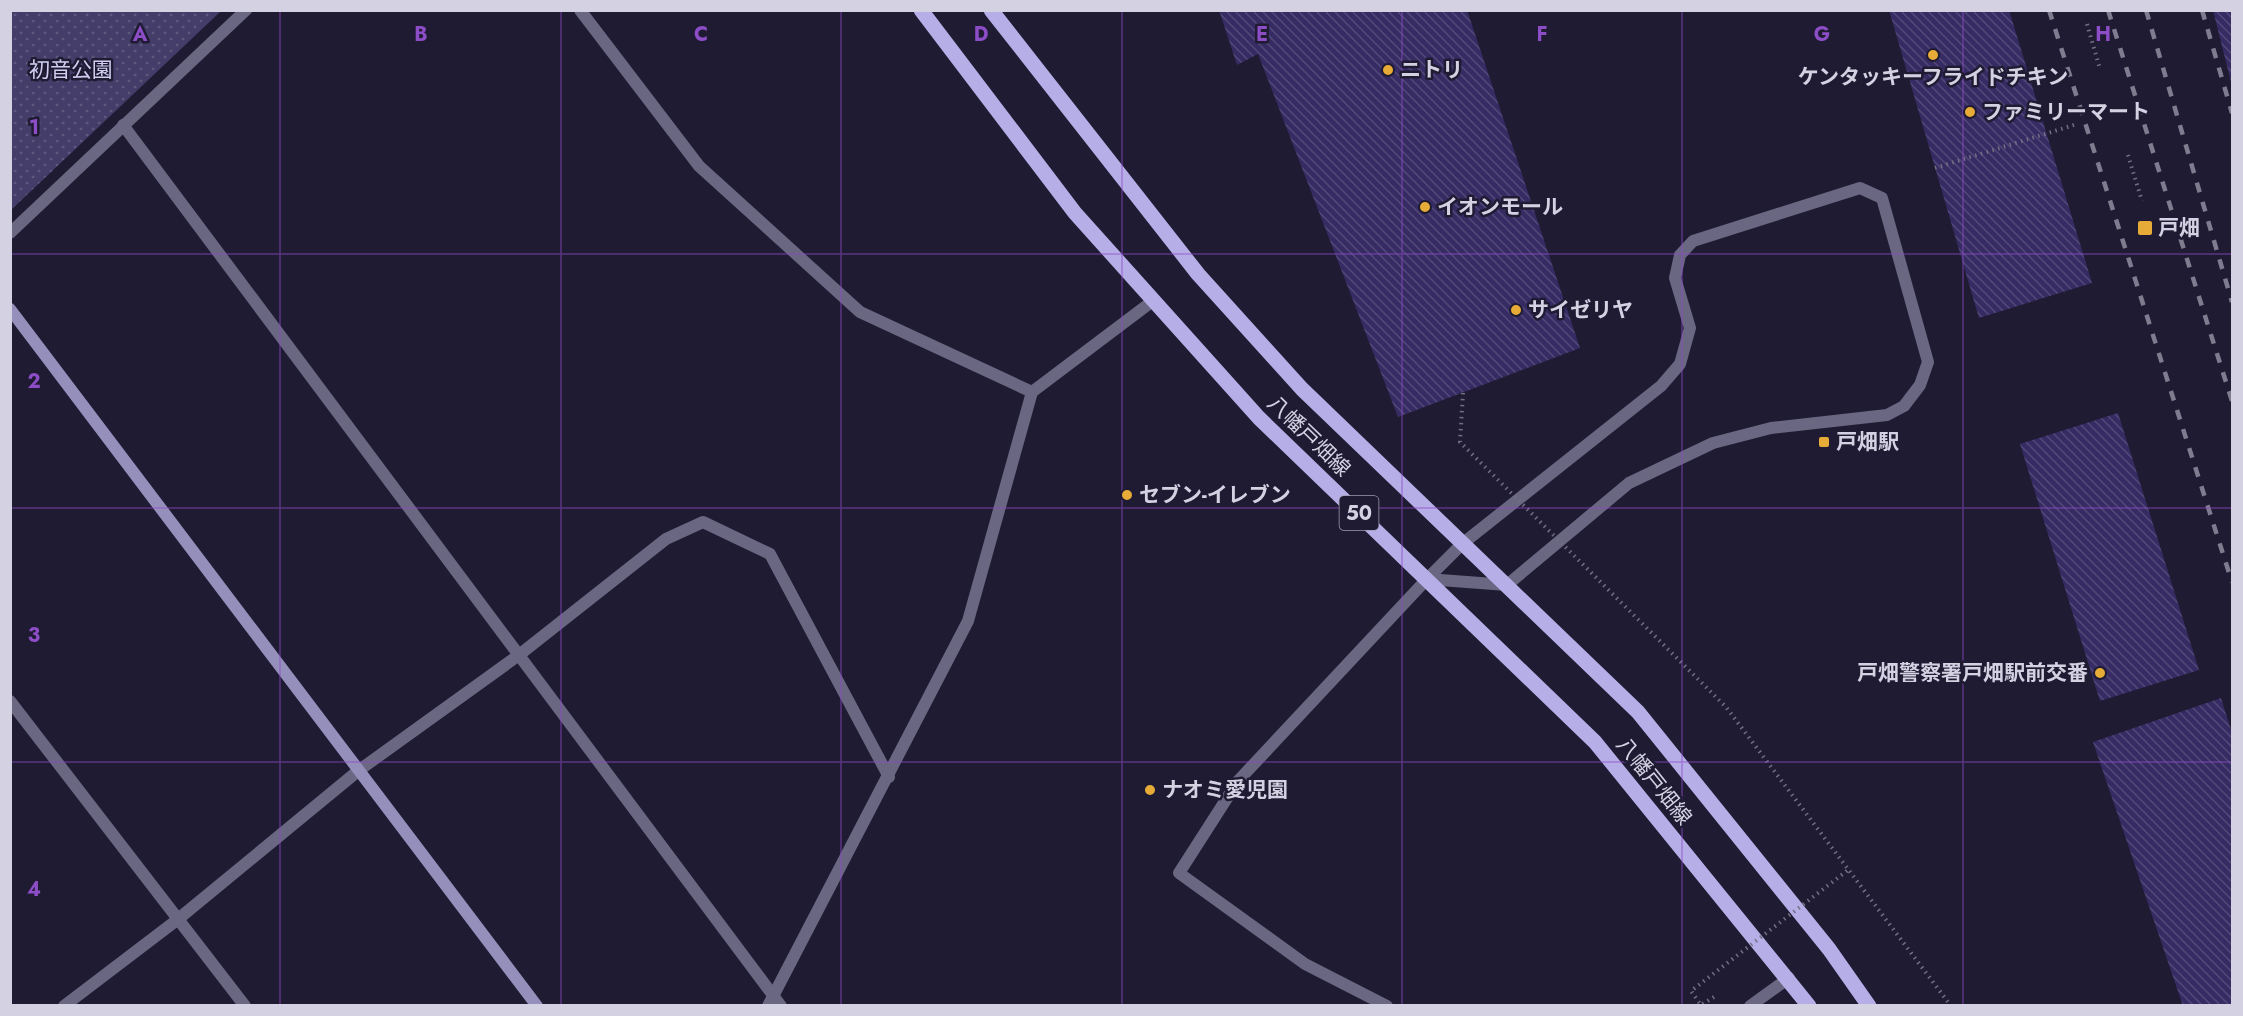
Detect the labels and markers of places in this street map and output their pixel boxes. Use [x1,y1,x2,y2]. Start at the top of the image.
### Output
marker: ケンタッキーフライドチキン [1926,48,1940,62]
place label: ニトリ [1400,55,1463,85]
place label: ケンタッキーフライドチキン [1798,62,2068,92]
marker: ニトリ [1381,63,1395,77]
place label: ファミリーマート [1982,97,2150,127]
marker: ファミリーマート [1963,105,1977,119]
place label: イオンモール [1437,192,1563,222]
marker: イオンモール [1418,200,1432,214]
place label: 戸畑 [2158,213,2200,243]
marker: 戸畑 [2136,219,2154,237]
place label: サイゼリヤ [1528,295,1633,325]
marker: サイゼリヤ [1509,303,1523,317]
place label: 戸畑駅 [1836,427,1899,457]
marker: 戸畑駅 [1817,435,1831,449]
place label: セブン-イレブン [1139,480,1291,510]
marker: セブン-イレブン [1120,488,1134,502]
place label: 戸畑警察署戸畑駅前交番 [1857,658,2088,688]
marker: 戸畑警察署戸畑駅前交番 [2093,666,2107,680]
place label: ナオミ愛児園 [1162,775,1288,805]
marker: ナオミ愛児園 [1143,783,1157,797]

